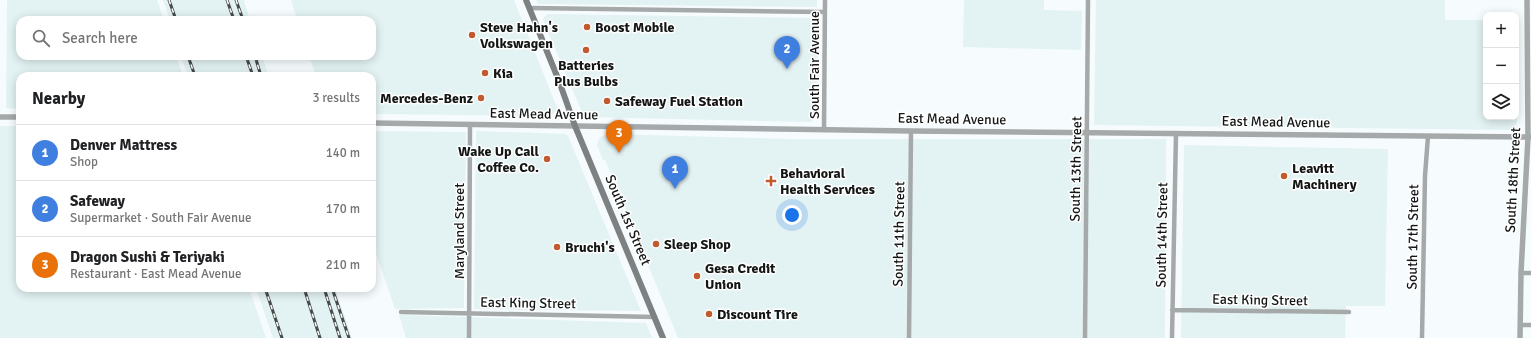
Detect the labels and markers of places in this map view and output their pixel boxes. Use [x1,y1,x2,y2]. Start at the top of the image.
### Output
place label: Steve Hahn's Volkswagen [480,19,558,52]
place label: Boost Mobile [595,19,675,36]
marker: Boost Mobile [582,22,592,32]
marker: Steve Hahn's Volkswagen [467,30,477,40]
pin: 2 [774,36,800,69]
marker: Batteries Plus Bulbs [581,45,591,55]
place label: Batteries Plus Bulbs [554,57,618,90]
place label: Kia [493,65,513,82]
marker: Kia [480,68,490,78]
place label: Mercedes-Benz [380,90,473,107]
marker: Mercedes-Benz [476,93,486,103]
place label: Safeway Fuel Station [615,93,743,110]
marker: Safeway Fuel Station [602,96,612,106]
pin: 3 [606,120,632,153]
place label: Wake Up Call Coffee Co. [458,143,540,176]
marker: Wake Up Call Coffee Co. [542,154,552,164]
pin: 1 [662,156,688,189]
place label: Leavitt Machinery [1292,160,1357,193]
place label: Behavioral Health Services [780,165,875,198]
marker: Leavitt Machinery [1279,171,1289,181]
marker: Behavioral Health Services [765,175,777,187]
place label: Sleep Shop [664,236,731,253]
place label: Bruchi's [565,239,615,256]
marker: Sleep Shop [651,239,661,249]
marker: Bruchi's [552,242,562,252]
place label: Gesa Credit Union [705,260,776,293]
marker: Gesa Credit Union [692,271,702,281]
place label: Discount Tire [717,306,798,323]
marker: Discount Tire [704,309,714,319]

